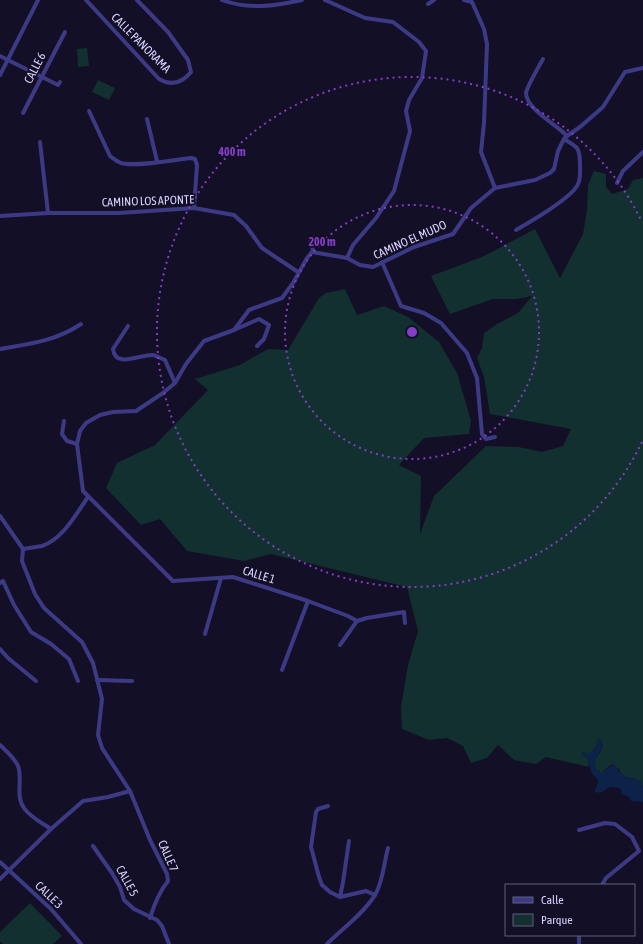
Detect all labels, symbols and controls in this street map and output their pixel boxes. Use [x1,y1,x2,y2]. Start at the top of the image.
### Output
street label: CALLE PANORAMA [108,10,174,76]
street label: CALLE 6 [21,50,49,86]
text: 400 m [217,145,246,159]
street label: CAMINO LOS APONTE [102,192,194,210]
street label: CAMINO EL MUDO [371,218,449,262]
text: 200 m [308,235,336,249]
centre of rings [405,325,419,339]
street label: CALLE 1 [241,563,277,587]
street label: CALLE 7 [155,838,181,874]
street label: CALLE 5 [113,863,141,899]
street label: CALLE 3 [32,879,66,911]
legend [505,884,635,936]
text: Calle [541,893,564,907]
text: Parque [541,913,573,927]

